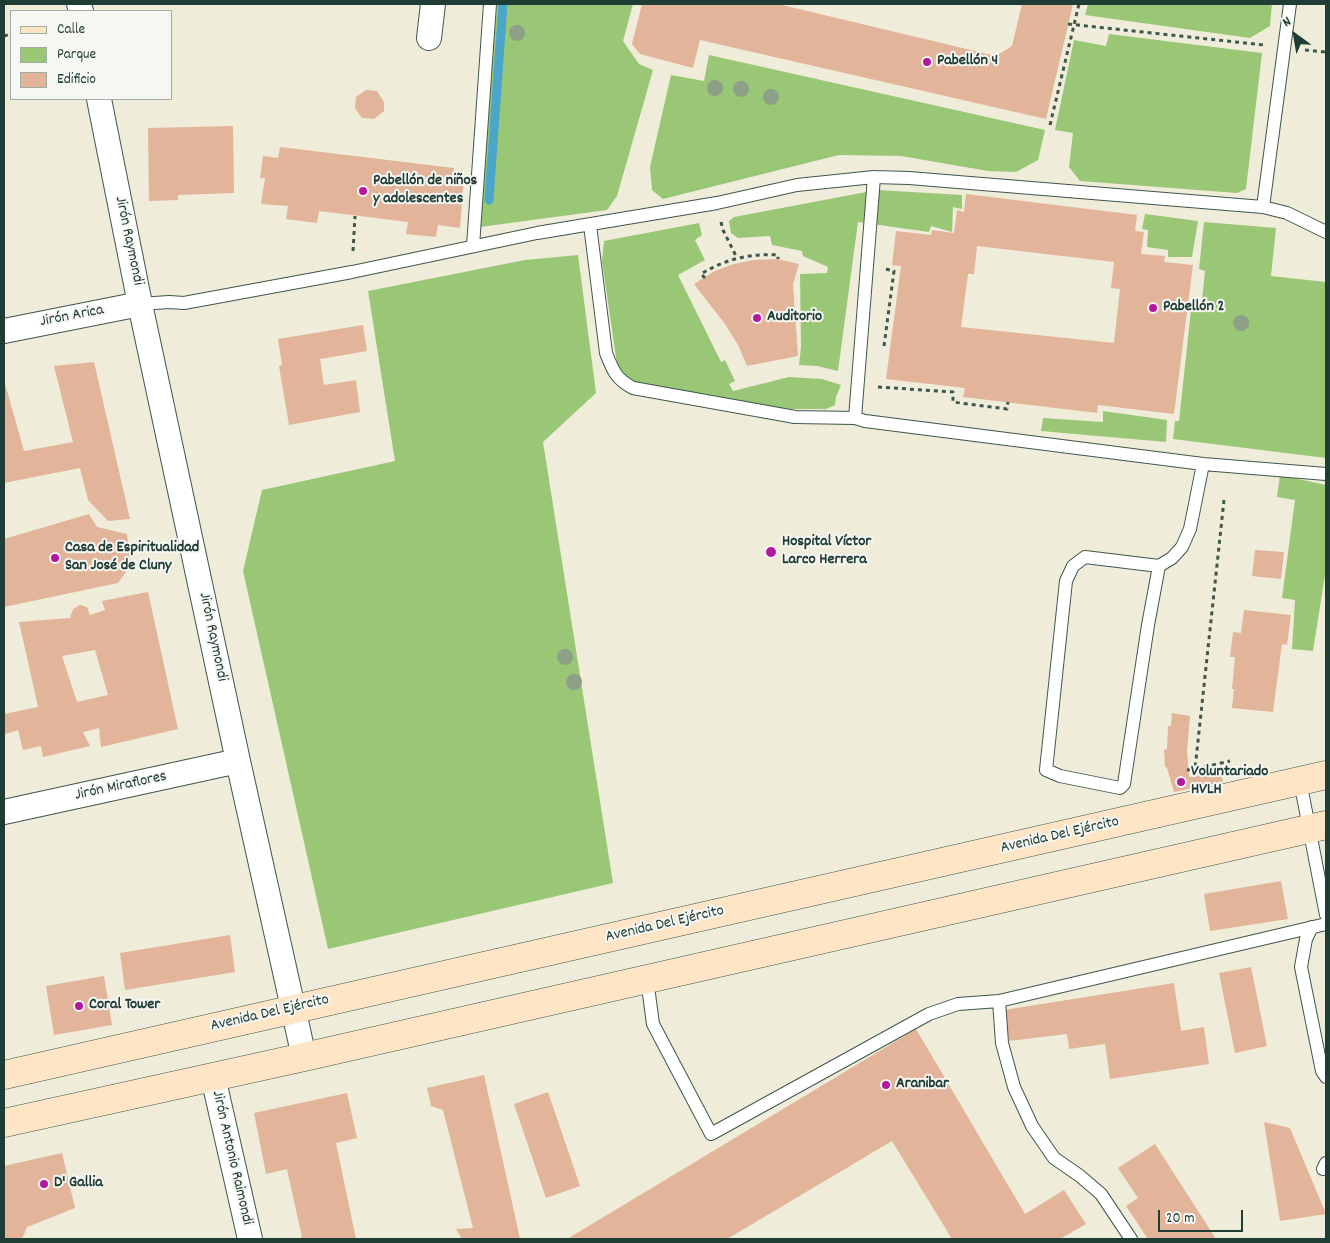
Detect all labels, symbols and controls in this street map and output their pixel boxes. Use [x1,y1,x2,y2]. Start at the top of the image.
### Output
legend [10,10,172,100]
north arrow [1270,10,1320,60]
text: N [1279,12,1295,33]
text: Calle [57,19,85,41]
text: Parque [57,44,96,66]
place label: Pabellón 4 [937,52,998,72]
marker: Pabellón 4 [921,56,933,68]
text: Edificio [57,69,96,91]
place label: Pabellón de niños y adolescentes [373,172,477,210]
marker: Pabellón de niños y adolescentes [357,185,369,197]
street label: Jirón Raymondi [109,195,147,287]
place label: Pabellón 2 [1163,298,1225,318]
street label: Jirón Arica [39,301,105,333]
marker: Pabellón 2 [1147,302,1159,314]
place label: Auditorio [767,308,822,328]
marker: Auditorio [751,312,763,324]
place label: Hospital Víctor Larco Herrera [782,533,871,571]
place label: Casa de Espiritualidad San José de Cluny [65,539,199,577]
marker: Hospital Víctor Larco Herrera [764,545,778,559]
marker: Casa de Espiritualidad San José de Cluny [49,552,61,564]
street label: Jirón Raymondi [193,591,231,683]
place label: Voluntariado HVLH [1191,763,1268,801]
street label: Jirón Miraflores [73,768,169,806]
marker: Voluntariado HVLH [1175,776,1187,788]
street label: Avenida Del Ejército [999,813,1121,859]
street label: Avenida Del Ejército [604,902,726,948]
street label: Avenida Del Ejército [209,991,331,1037]
place label: Coral Tower [89,996,160,1016]
marker: Coral Tower [73,1000,85,1012]
place label: Aranibar [896,1075,949,1095]
marker: Aranibar [880,1079,892,1091]
street label: Jirón Antonio Raimondi [206,1089,256,1227]
place label: D' Gallia [54,1174,103,1194]
marker: D' Gallia [38,1178,50,1190]
scale bar [1160,1200,1245,1232]
text: 20 m [1166,1208,1194,1230]

